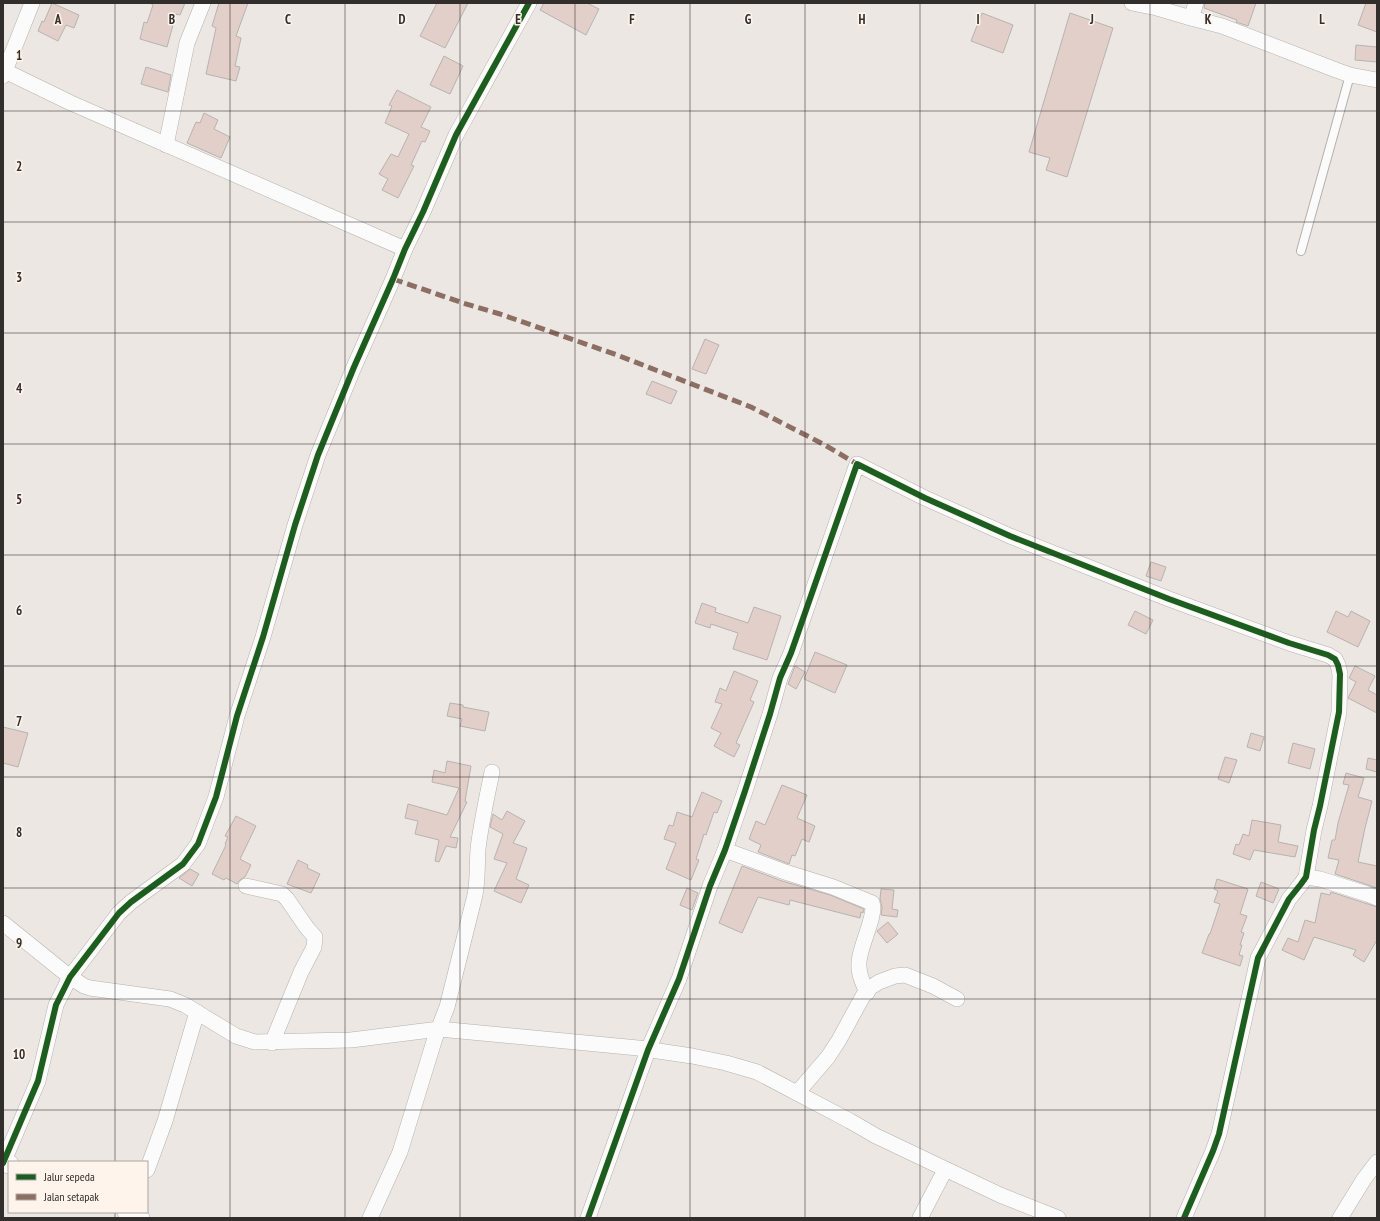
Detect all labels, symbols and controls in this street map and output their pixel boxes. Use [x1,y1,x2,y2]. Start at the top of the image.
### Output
text: A [54,11,62,28]
text: B [169,11,175,28]
text: C [285,11,291,28]
text: D [399,11,406,28]
text: E [515,11,521,28]
text: F [629,11,635,28]
text: G [745,11,752,28]
text: H [859,11,866,28]
text: I [976,11,980,28]
text: J [1089,11,1094,28]
text: K [1205,11,1212,28]
text: L [1319,11,1325,28]
text: 1 [16,47,22,64]
text: 2 [16,158,22,175]
text: 3 [16,269,22,286]
text: 4 [16,380,23,397]
text: 5 [16,491,22,508]
text: 6 [16,602,22,619]
text: 7 [16,713,22,730]
text: 8 [16,824,22,841]
text: 9 [16,935,22,952]
text: 10 [13,1046,25,1063]
legend [8,1161,148,1213]
text: Jalur sepeda [43,1169,95,1184]
text: Jalan setapak [43,1189,99,1204]

